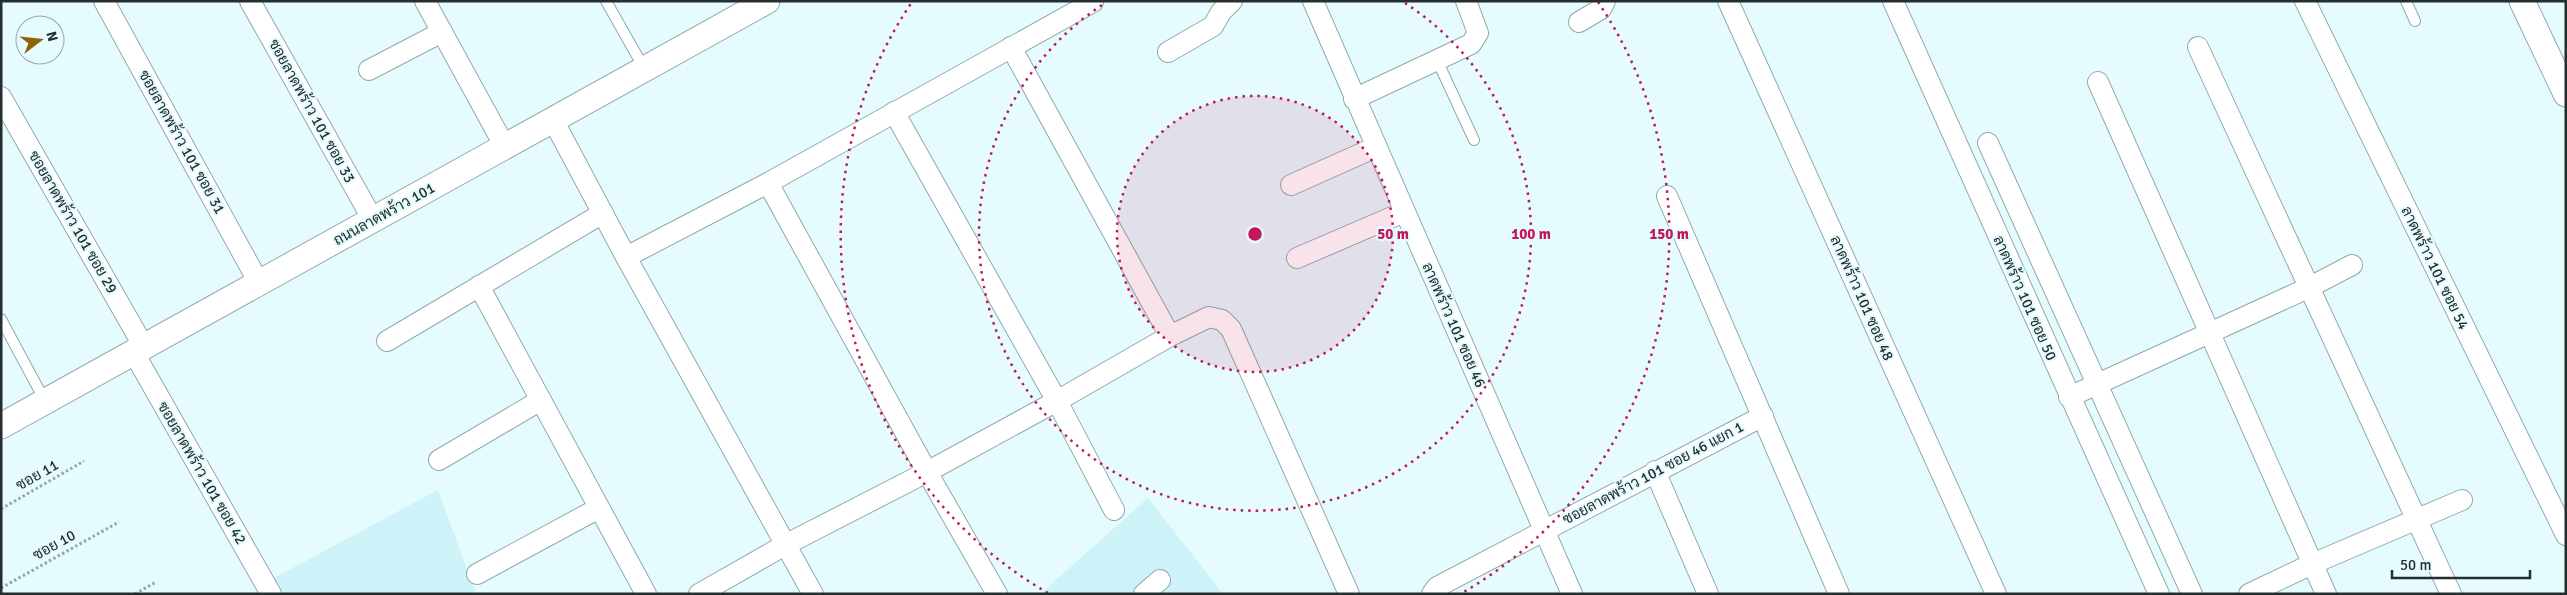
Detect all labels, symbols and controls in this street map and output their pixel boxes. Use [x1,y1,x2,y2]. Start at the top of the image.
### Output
north arrow [15,15,65,65]
text: N [43,30,62,44]
street label: ซอยลาดพร้าว 101 ซอย 33 [265,36,360,186]
street label: ซอยลาดพร้าว 101 ซอย 31 [135,67,230,217]
street label: ซอยลาดพร้าว 101 ซอย 29 [25,147,122,296]
street label: ถนนลาดพร้าว 101 [330,178,438,249]
street label: ลาดพร้าว 101 ซอย 54 [2397,203,2474,333]
centre of rings [1246,225,1264,243]
text: 50 m [1377,225,1409,243]
text: 100 m [1511,225,1551,243]
text: 150 m [1649,225,1689,243]
street label: ลาดพร้าว 101 ซอย 48 [1826,232,1899,363]
street label: ลาดพร้าว 101 ซอย 50 [1989,232,2062,363]
street label: ลาดพร้าว 101 ซอย 46 [1418,259,1491,390]
street label: ซอยลาดพร้าว 101 ซอย 42 [154,398,251,547]
street label: ซอยลาดพร้าว 101 ซอย 46 แยก 1 [1559,417,1746,528]
street label: ซอย 11 [13,456,61,494]
street label: ซอย 10 [29,526,79,564]
scale bar [2392,548,2530,580]
text: 50 m [2400,556,2431,574]

